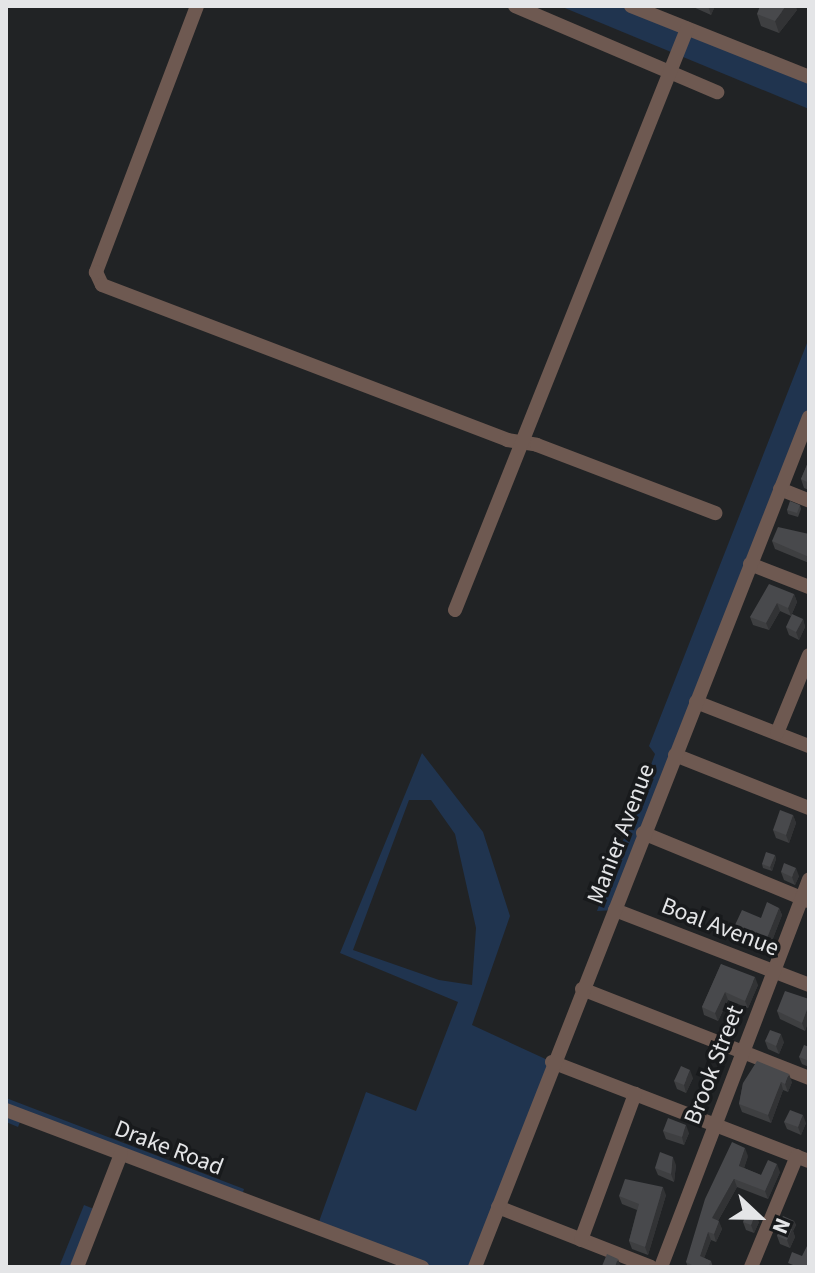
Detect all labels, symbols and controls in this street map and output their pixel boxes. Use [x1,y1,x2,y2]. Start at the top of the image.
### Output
street label: Manier Avenue [581,760,661,908]
street label: Boal Avenue [657,891,783,963]
street label: Brook Street [678,1001,750,1129]
street label: Drake Road [110,1114,228,1182]
north arrow [719,1177,799,1257]
text: N [764,1213,799,1239]

